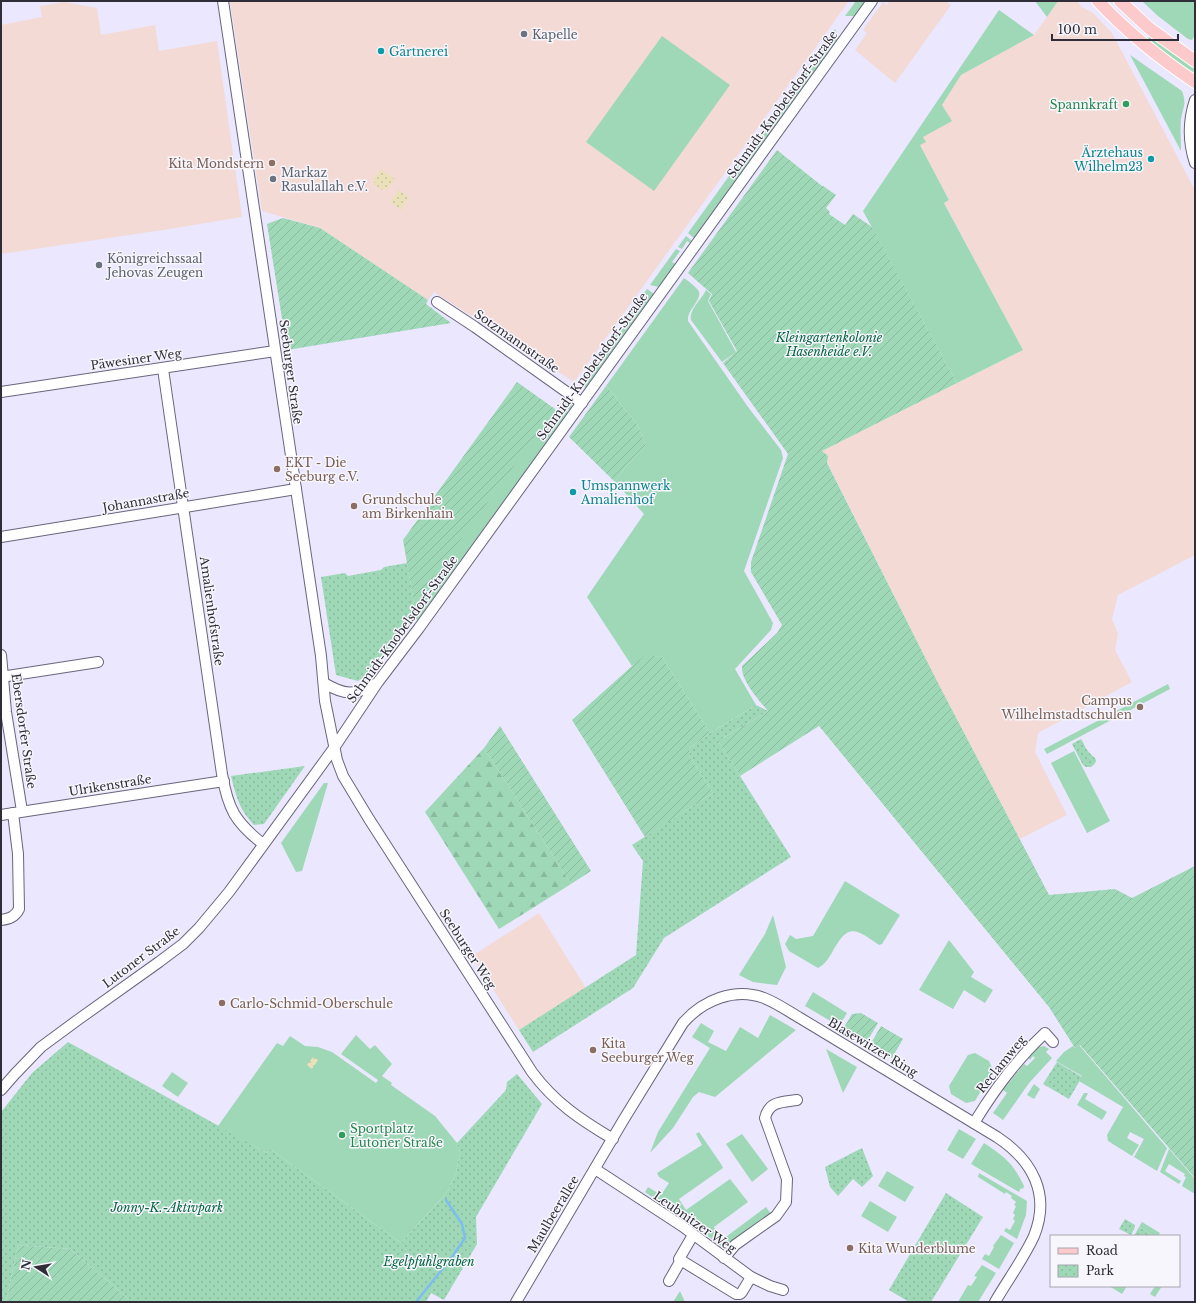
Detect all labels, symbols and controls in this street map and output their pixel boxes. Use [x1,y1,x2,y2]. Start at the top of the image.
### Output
scale bar [1052,16,1178,42]
text: 100 m [1058,22,1097,37]
place label: Kapelle [532,27,578,42]
street label: Schmidt-Knobelsdorf-Straße [723,27,841,181]
marker: Kapelle [519,29,529,39]
place label: Gärtnerei [389,44,448,59]
marker: Gärtnerei [376,46,386,56]
place label: Spannkraft [1050,97,1118,112]
marker: Spannkraft [1121,99,1131,109]
place label: Ärztehaus Wilhelm23 [1073,144,1143,174]
marker: Ärztehaus Wilhelm23 [1146,154,1156,164]
place label: Kita Mondstern [168,156,264,171]
marker: Kita Mondstern [267,158,277,168]
place label: Markaz Rasulallah e.V. [281,165,368,194]
marker: Markaz Rasulallah e.V. [268,174,278,184]
place label: Königreichssaal Jehovas Zeugen [105,251,203,280]
marker: Königreichssaal Jehovas Zeugen [94,260,104,270]
street label: Schmidt-Knobelsdorf-Straße [533,289,651,443]
street label: Sotzmannstraße [472,306,562,376]
street label: Seeburger Straße [276,319,306,425]
park label: Kleingartenkolonie Hasenheide e.V. [775,330,883,359]
street label: Päwesiner Weg [90,345,183,373]
place label: EKT - Die Seeburg e.V. [285,455,359,484]
marker: EKT - Die Seeburg e.V. [272,464,282,474]
place label: Umspannwerk Amalienhof [580,478,671,507]
street label: Johannastraße [100,485,191,515]
marker: Umspannwerk Amalienhof [568,487,578,497]
place label: Grundschule am Birkenhain [362,492,453,521]
marker: Grundschule am Birkenhain [349,501,359,511]
street label: Schmidt-Knobelsdorf-Straße [343,552,461,706]
street label: Amalienhofstraße [197,554,227,667]
street label: Ebersdorfer Straße [8,672,40,790]
place label: Campus Wilhelmstadtschulen [1001,693,1132,722]
marker: Campus Wilhelmstadtschulen [1135,702,1145,712]
street label: Ulrikenstraße [68,771,153,799]
street label: Seeburger Weg [436,906,500,993]
street label: Lutoner Straße [99,923,183,991]
place label: Carlo-Schmid-Oberschule [230,996,393,1011]
marker: Carlo-Schmid-Oberschule [217,998,227,1008]
street label: Blasewitzer Ring [825,1014,921,1080]
street label: Reclamweg [973,1031,1029,1096]
place label: Kita Seeburger Weg [601,1036,695,1065]
marker: Kita Seeburger Weg [588,1045,598,1055]
place label: Sportplatz Lutoner Straße [350,1121,443,1150]
marker: Sportplatz Lutoner Straße [337,1130,347,1140]
street label: Maulbeerallee [524,1173,582,1255]
street label: Leubnitzer Weg [651,1188,740,1257]
park label: Jonny-K.-Aktivpark [110,1200,223,1215]
legend [1050,1235,1180,1287]
place label: Kita Wunderblume [858,1241,976,1256]
marker: Kita Wunderblume [845,1243,855,1253]
text: Road [1086,1243,1118,1258]
north arrow [16,1247,56,1287]
park label: Egelpfuhlgraben [382,1254,475,1269]
text: N [18,1258,34,1271]
text: Park [1086,1263,1114,1278]

